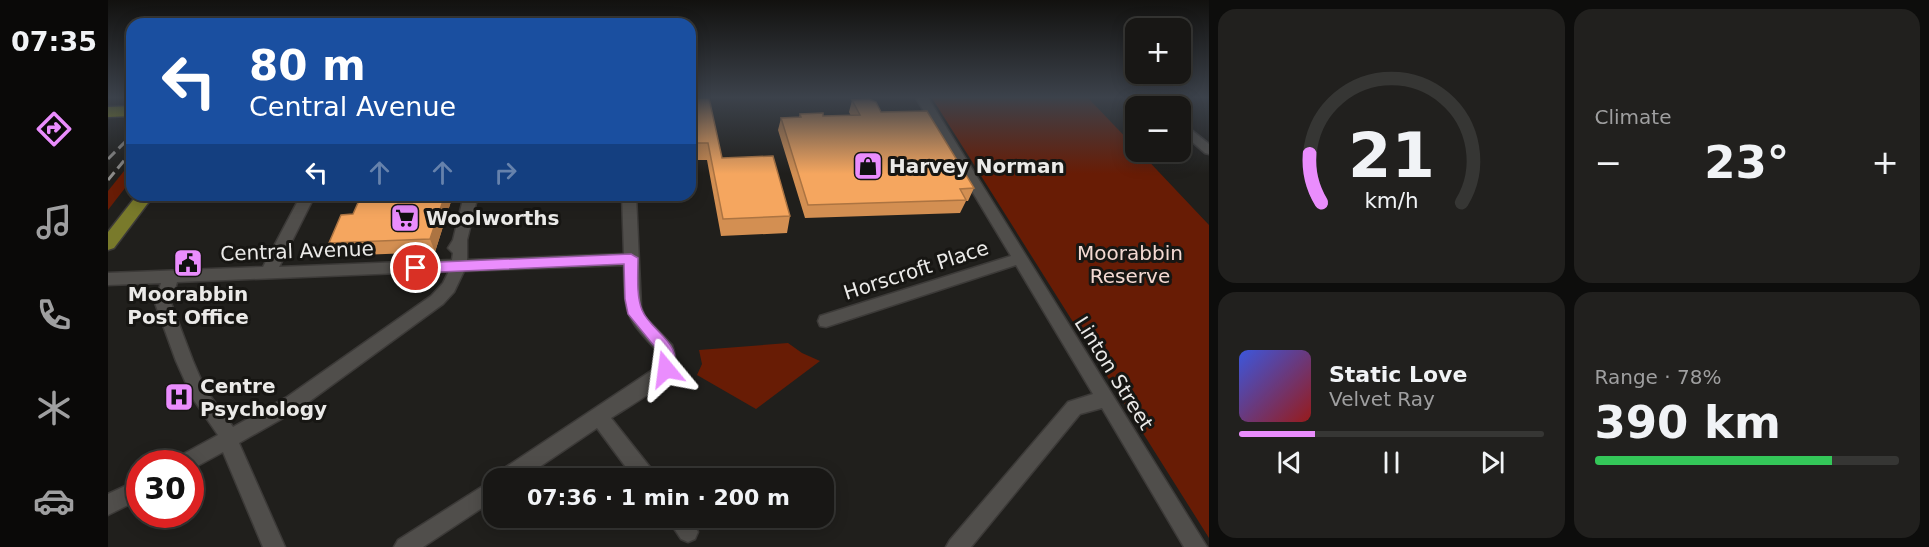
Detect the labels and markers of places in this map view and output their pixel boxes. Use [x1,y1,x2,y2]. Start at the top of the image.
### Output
shop icon: Harvey Norman [852,150,884,182]
place label: Harvey Norman [889,154,1065,178]
supermarket icon: Woolworths [389,202,421,234]
place label: Woolworths [426,206,559,230]
pin [390,242,441,293]
public building icon: Moorabbin Post Office [172,247,204,279]
place label: Moorabbin Post Office [127,282,249,329]
place label: Centre Psychology [200,374,327,421]
hospital icon: Centre Psychology [163,381,195,413]

